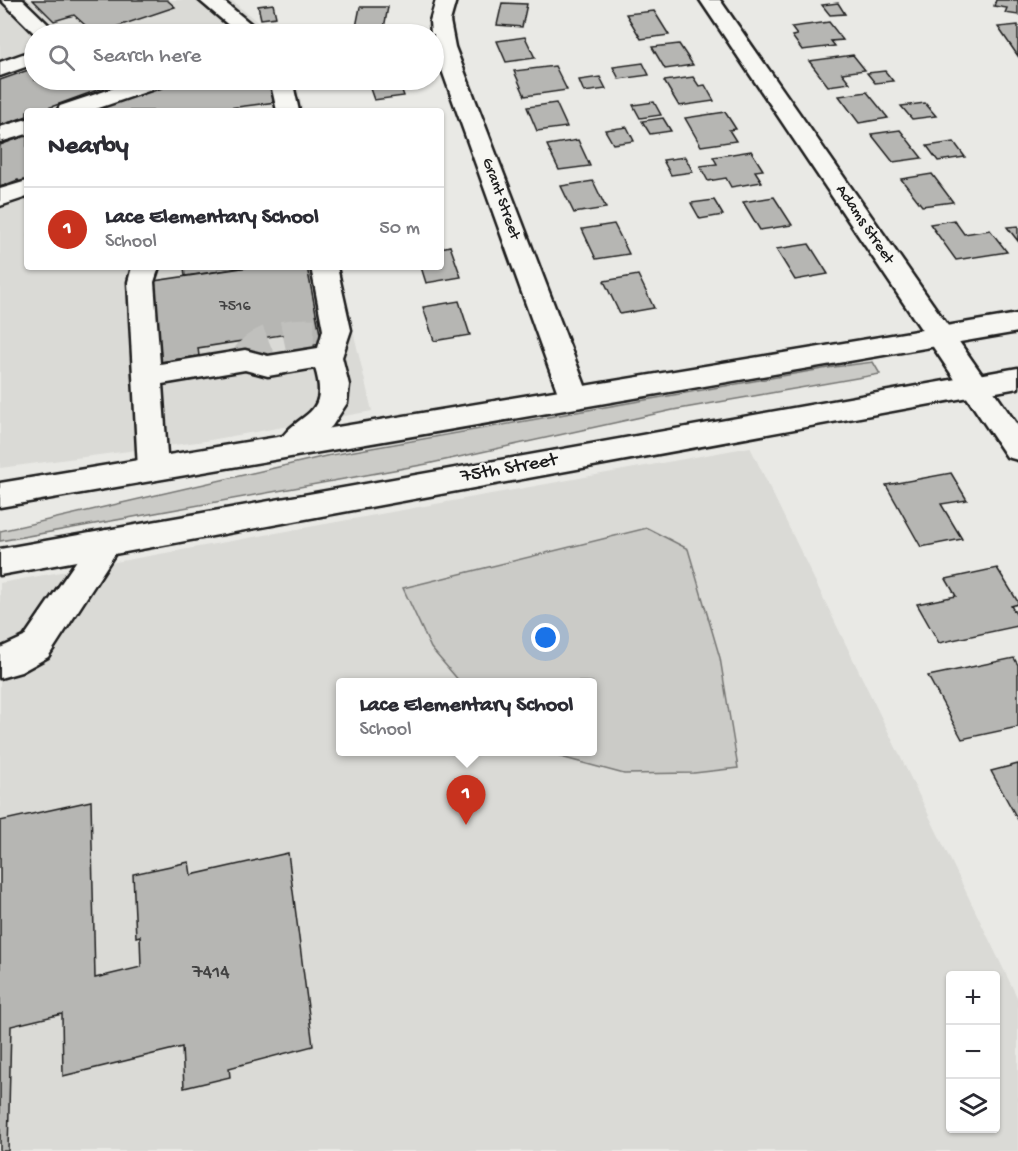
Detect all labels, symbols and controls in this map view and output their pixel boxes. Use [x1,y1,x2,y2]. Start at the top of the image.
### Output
search box [24,24,444,90]
icon: search [45,41,78,74]
text: Search here [93,44,201,70]
text: Nearby [48,132,129,163]
street label: Grant Street [476,156,524,244]
street label: Adams Street [831,182,898,269]
text: Lace Elementary School [105,205,319,231]
text: 1 [63,218,72,241]
text: 50 m [379,218,420,241]
text: School [105,231,157,254]
house number: 7516 [218,298,252,317]
street label: 75th Street [458,449,561,489]
your location [531,623,560,652]
popup [336,678,597,756]
text: Lace Elementary School [360,693,573,719]
text: School [360,719,412,742]
pin: 1 [446,776,486,825]
house number: 7414 [191,962,230,985]
map controls [946,971,1000,1133]
button: + [946,971,1000,1025]
button: − [946,1025,1000,1079]
button: layers [946,1079,1000,1133]

